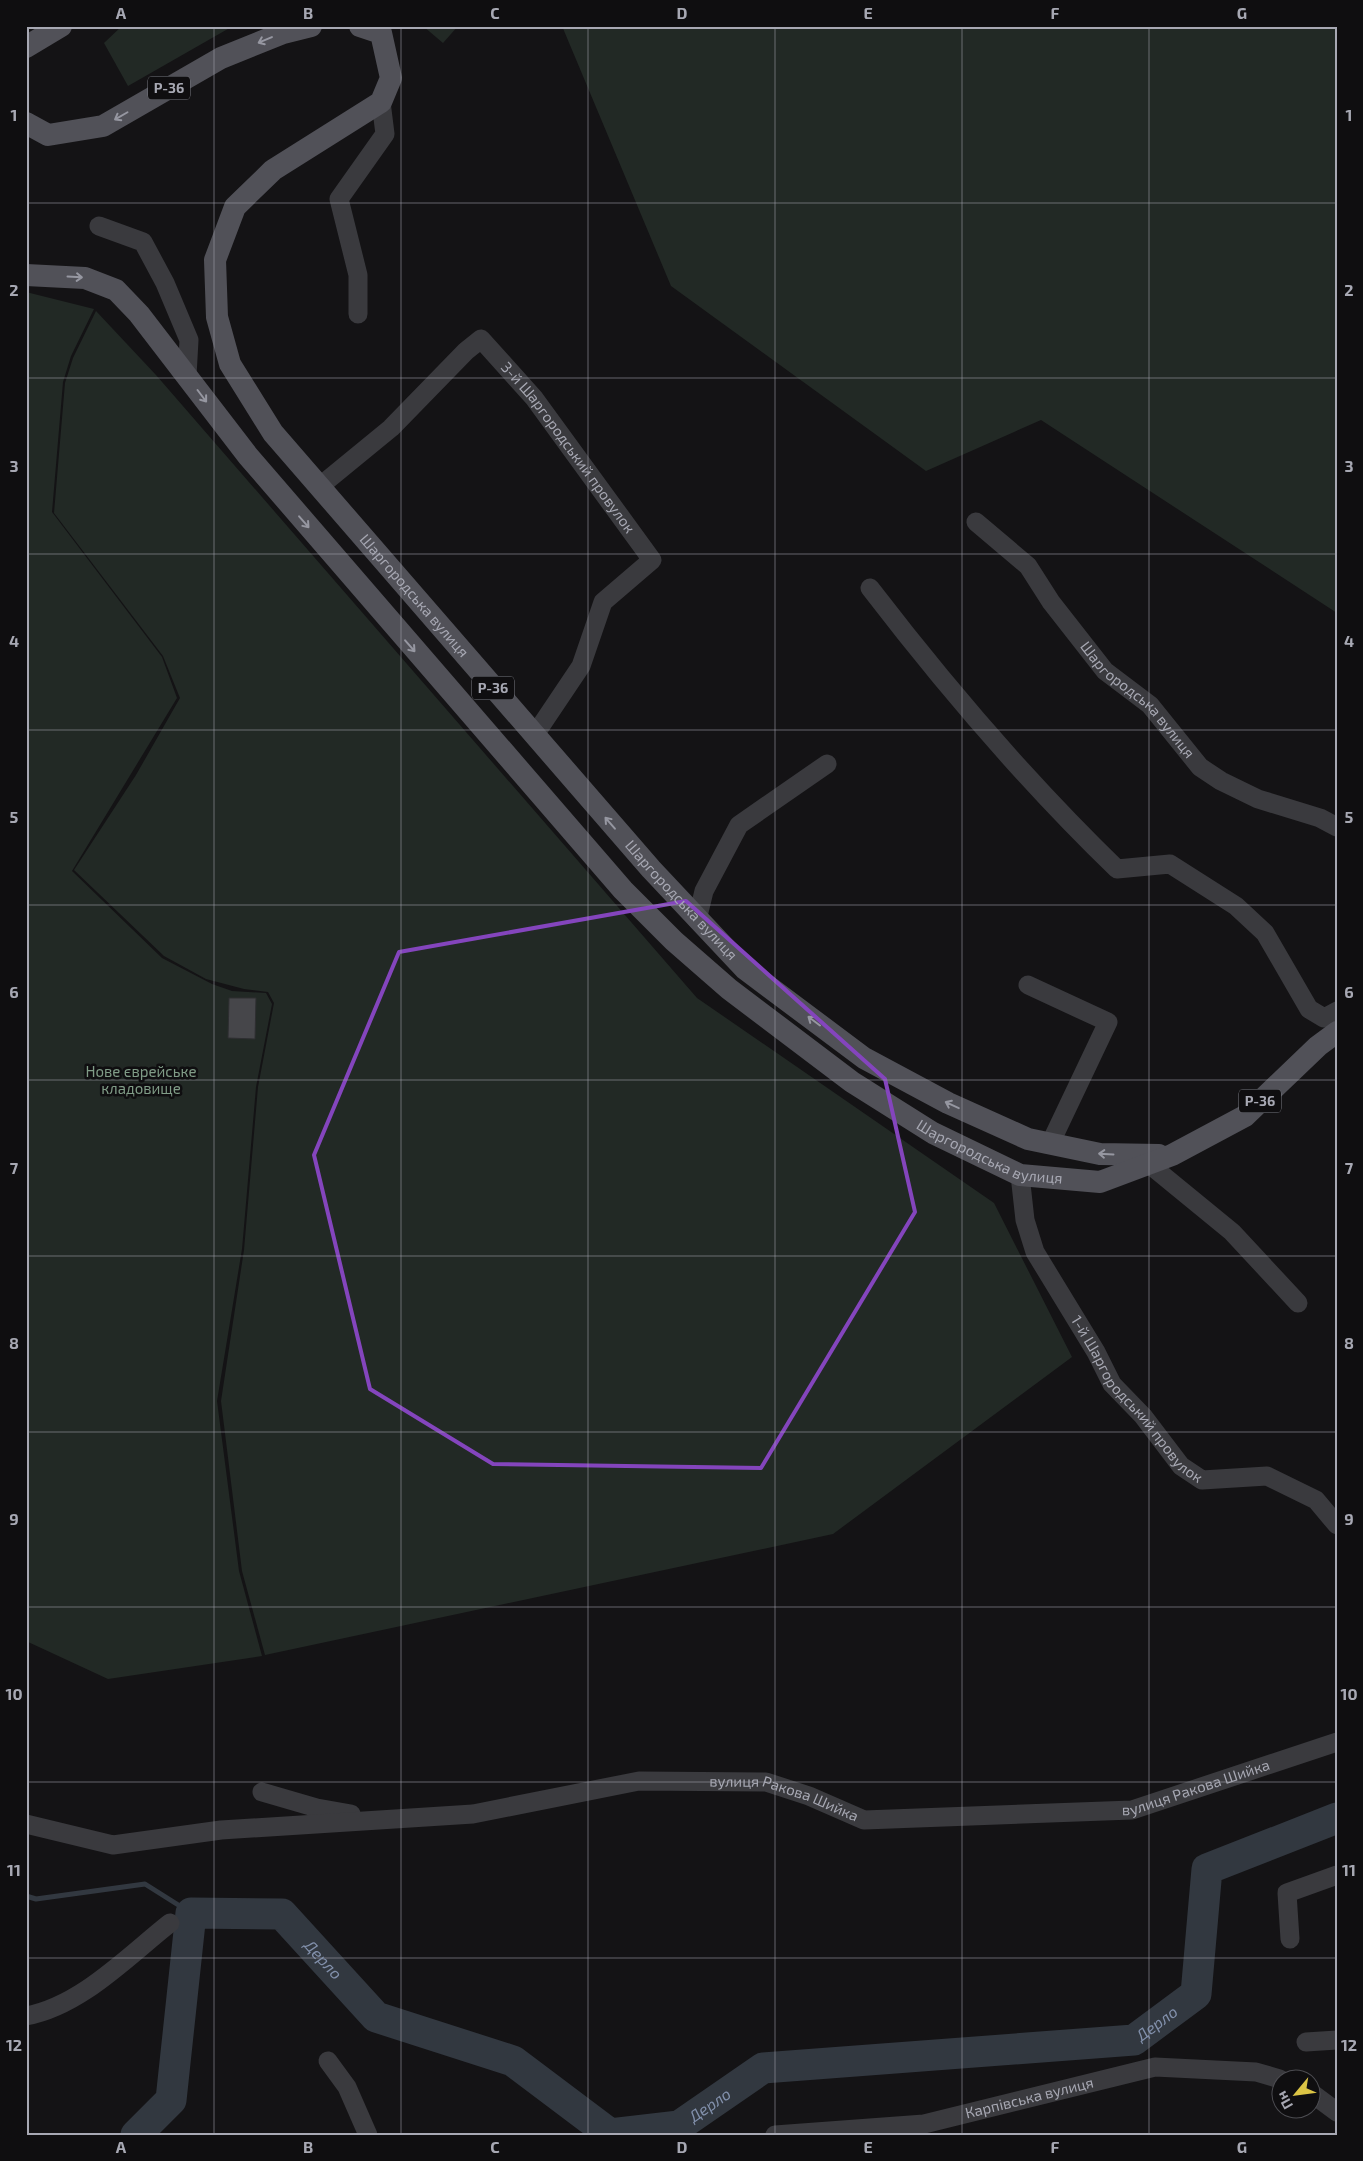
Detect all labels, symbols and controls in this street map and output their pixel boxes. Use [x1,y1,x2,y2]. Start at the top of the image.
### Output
text: A [116,3,127,22]
text: B [303,3,313,22]
text: C [490,3,500,22]
text: D [677,3,688,22]
text: E [863,3,873,22]
text: F [1051,3,1060,22]
text: G [1237,3,1247,22]
one-way arrow [258,36,273,46]
road number: Р-36 [148,76,190,100]
text: 1 [11,105,17,124]
text: 1 [1346,105,1352,124]
one-way arrow [114,111,129,121]
one-way arrow [67,273,83,282]
text: 2 [9,280,19,299]
text: 2 [1344,280,1354,299]
street label: 3-й Шаргородський провулок [498,358,639,536]
one-way arrow [197,389,207,403]
text: 3 [9,456,19,475]
text: 3 [1344,456,1354,475]
one-way arrow [299,516,310,529]
street label: Шаргородська вулиця [357,530,473,660]
text: 4 [9,631,19,650]
text: 4 [1344,631,1354,650]
street label: Шаргородська вулиця [1077,637,1199,761]
one-way arrow [404,639,416,652]
road number: Р-36 [472,676,514,700]
text: 5 [10,807,19,826]
text: 5 [1345,807,1354,826]
one-way arrow [605,816,616,829]
street label: Шаргородська вулиця [622,836,742,963]
text: 6 [9,982,19,1001]
text: 6 [1344,982,1354,1001]
one-way arrow [808,1015,821,1026]
park label: Нове єврейське кладовище [85,1062,197,1097]
road number: Р-36 [1239,1090,1281,1112]
one-way arrow [945,1100,960,1109]
street label: Шаргородська вулиця [914,1115,1063,1187]
one-way arrow [1098,1149,1114,1158]
text: 7 [10,1158,19,1177]
text: 7 [1345,1158,1354,1177]
street label: 1-й Шаргородський провулок [1068,1312,1206,1486]
text: 8 [9,1333,19,1352]
text: 8 [1344,1333,1354,1352]
text: 9 [9,1509,19,1528]
text: 9 [1344,1509,1354,1528]
text: 10 [5,1684,23,1703]
text: 10 [1340,1684,1358,1703]
street label: вулиця Ракова Шийка [1121,1755,1272,1819]
street label: вулиця Ракова Шийка [709,1771,862,1825]
text: 11 [7,1860,21,1879]
text: 11 [1342,1860,1356,1879]
water label: Дерло [300,1935,347,1983]
water label: Дерло [1131,2001,1181,2045]
text: 12 [6,2035,22,2054]
text: 12 [1341,2035,1357,2054]
north arrow [1270,2068,1320,2118]
street label: Карпівська вулиця [963,2073,1095,2122]
water label: Дерло [684,2083,734,2126]
text: Пн [1272,2088,1296,2113]
text: A [116,2137,127,2156]
text: B [303,2137,313,2156]
text: C [490,2137,500,2156]
text: D [677,2137,688,2156]
text: E [863,2137,873,2156]
text: F [1051,2137,1060,2156]
text: G [1237,2137,1247,2156]

